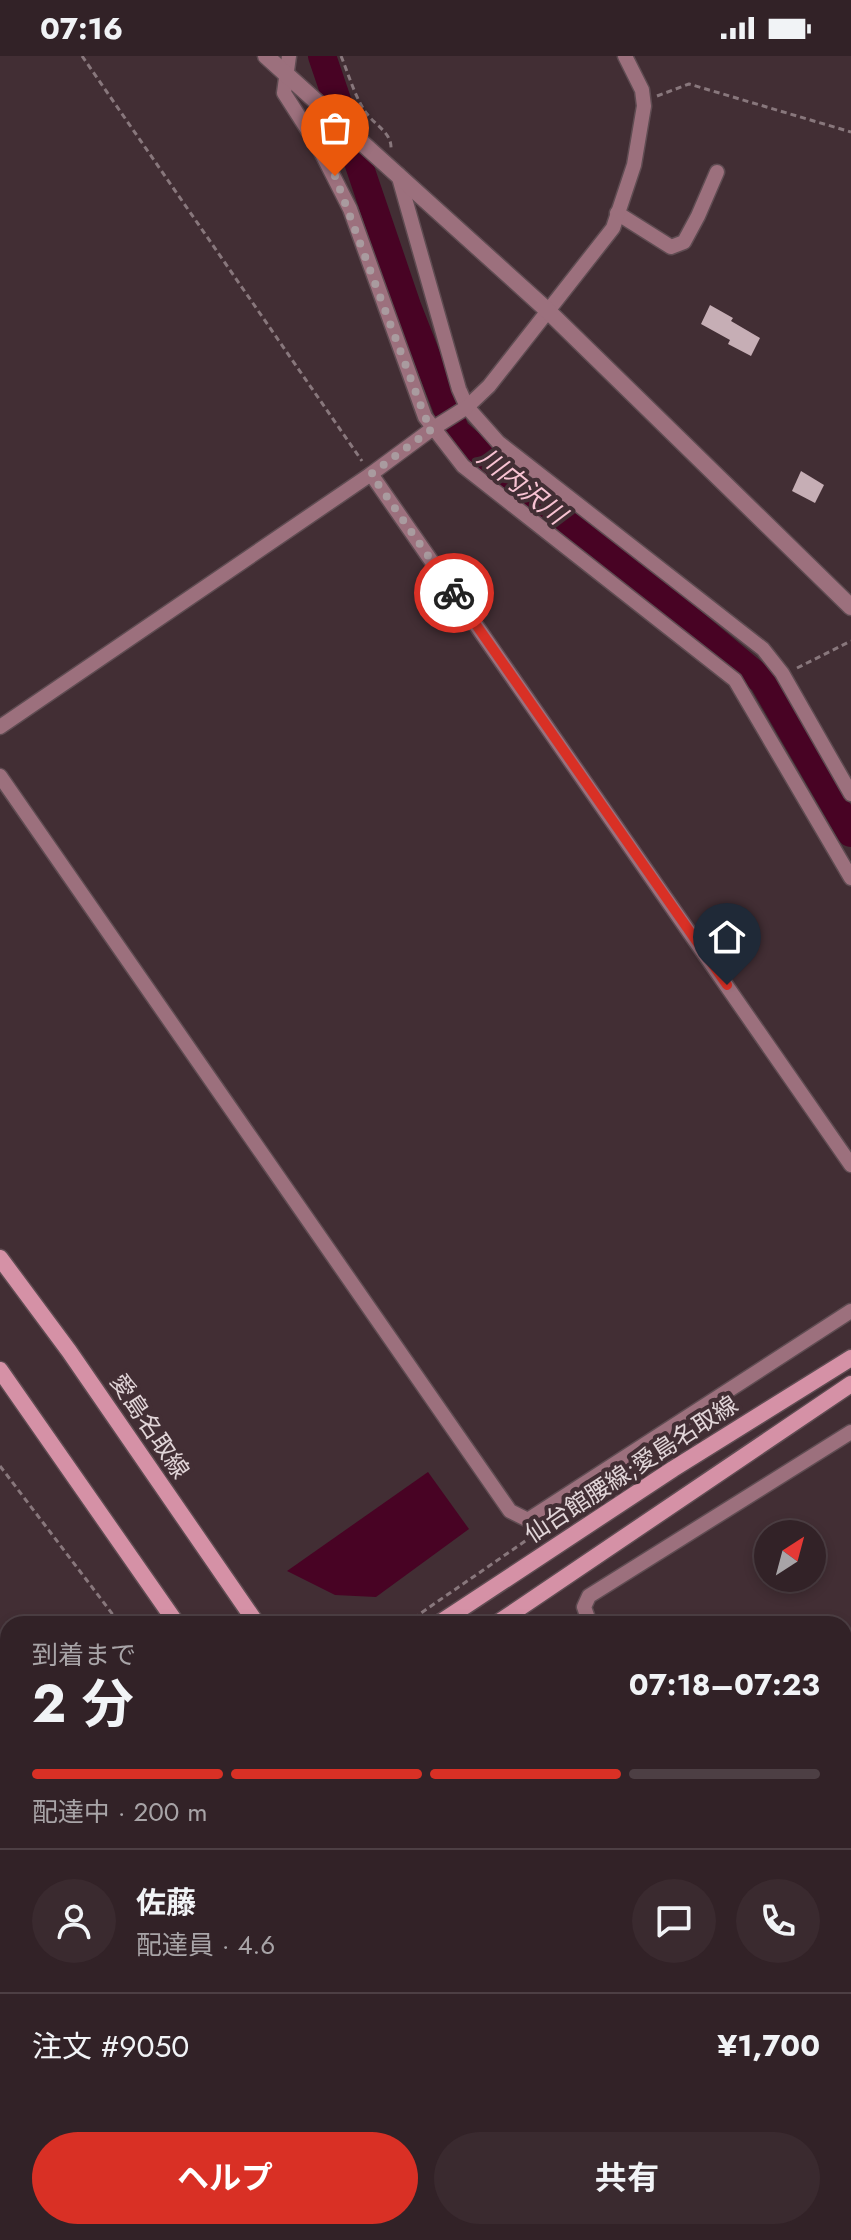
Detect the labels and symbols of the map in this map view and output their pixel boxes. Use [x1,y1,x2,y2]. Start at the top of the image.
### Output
pin [301,94,369,176]
water label: 川内沢川 [470,439,577,535]
courier [414,553,494,633]
pin [693,903,761,985]
street label: 愛島名取線 [102,1366,198,1486]
street label: 仙台館腰線;愛島名取線 [518,1387,744,1551]
north arrow [754,1520,826,1592]

